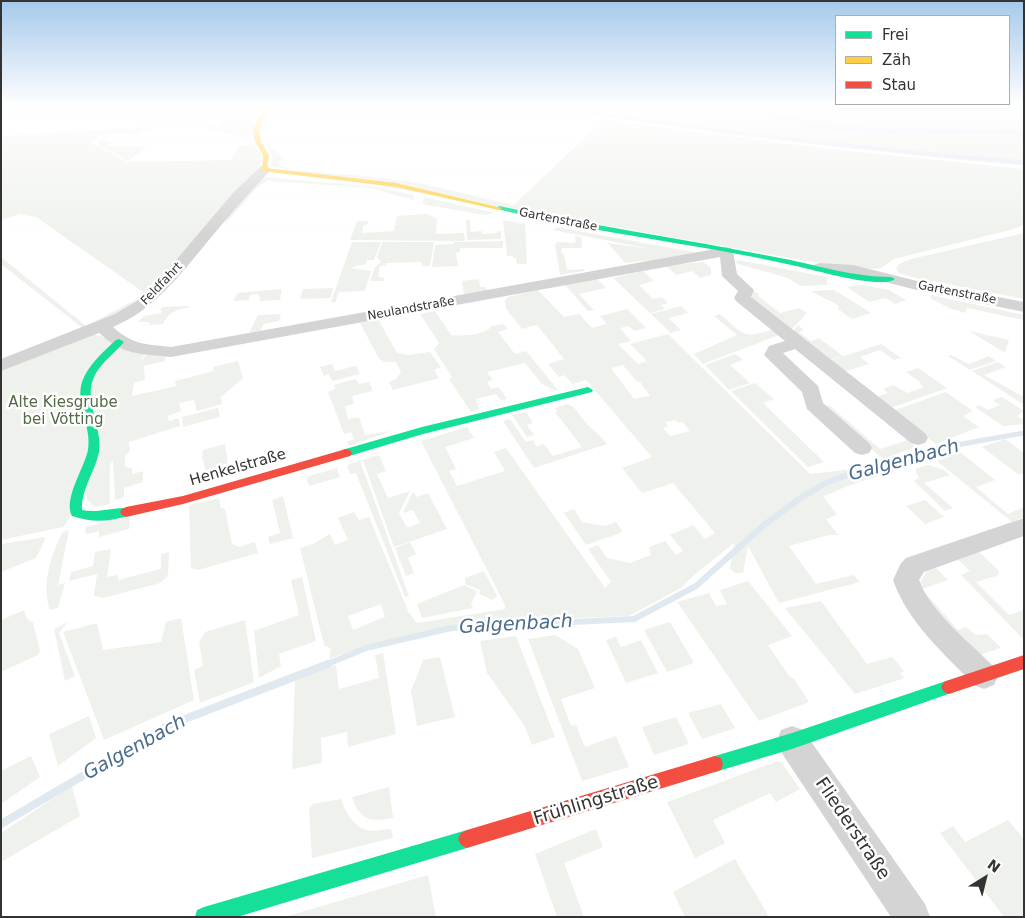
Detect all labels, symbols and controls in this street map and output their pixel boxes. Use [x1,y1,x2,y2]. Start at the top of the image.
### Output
legend [835,15,1010,105]
text: Frei [882,26,909,44]
text: Zäh [882,51,911,69]
text: Stau [882,76,916,94]
street label: Gartenstraße [518,205,598,235]
street label: Feldfahrt [138,260,186,308]
street label: Gartenstraße [917,278,997,308]
street label: Neulandstraße [366,294,456,324]
park label: Alte Kiesgrube bei Vötting [8,394,118,429]
water label: Galgenbach [846,435,962,487]
street label: Henkelstraße [188,446,288,490]
water label: Galgenbach [459,611,573,639]
water label: Galgenbach [80,710,190,786]
street label: Frühlingstraße [531,772,661,830]
street label: Fliederstraße [810,774,894,884]
north arrow [960,853,1010,903]
text: N [984,856,1003,876]

